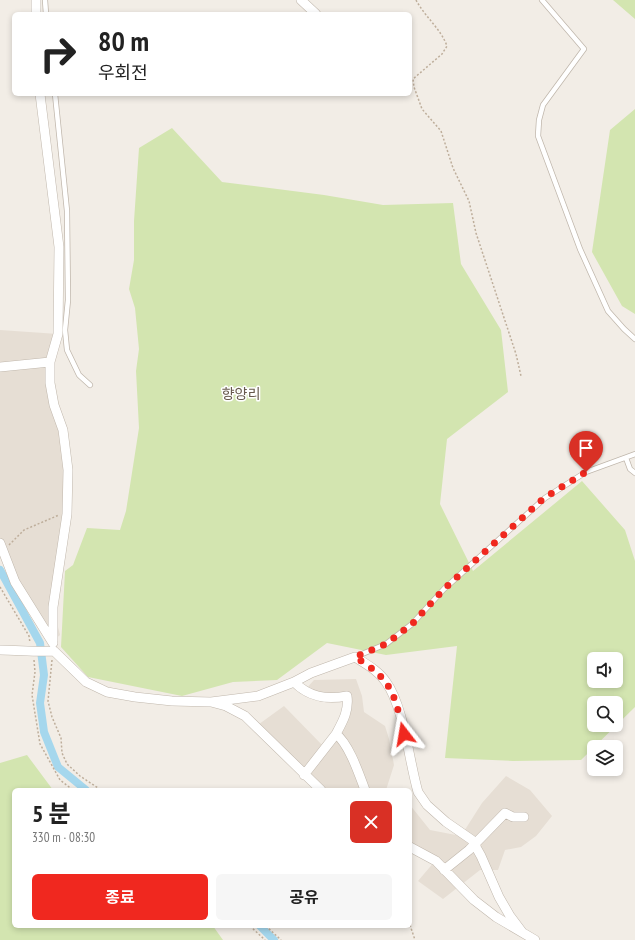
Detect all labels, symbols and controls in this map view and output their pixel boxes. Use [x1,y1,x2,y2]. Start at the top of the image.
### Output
text: 80 m [98,22,149,59]
icon: right [32,28,84,80]
text: 우회전 [98,61,148,84]
district label: 향양리 [222,385,260,403]
pin [569,431,603,472]
icon: arrive [575,437,597,459]
map controls [587,652,623,776]
button: sound [587,652,623,688]
button: search [587,696,623,732]
position arrow [383,713,425,755]
button: layers [587,740,623,776]
text: 5 분 [32,798,70,829]
button: close [350,801,392,843]
text: 330 m · 08:30 [32,829,95,846]
button: 종료 [32,874,208,920]
button: 공유 [216,874,392,920]

